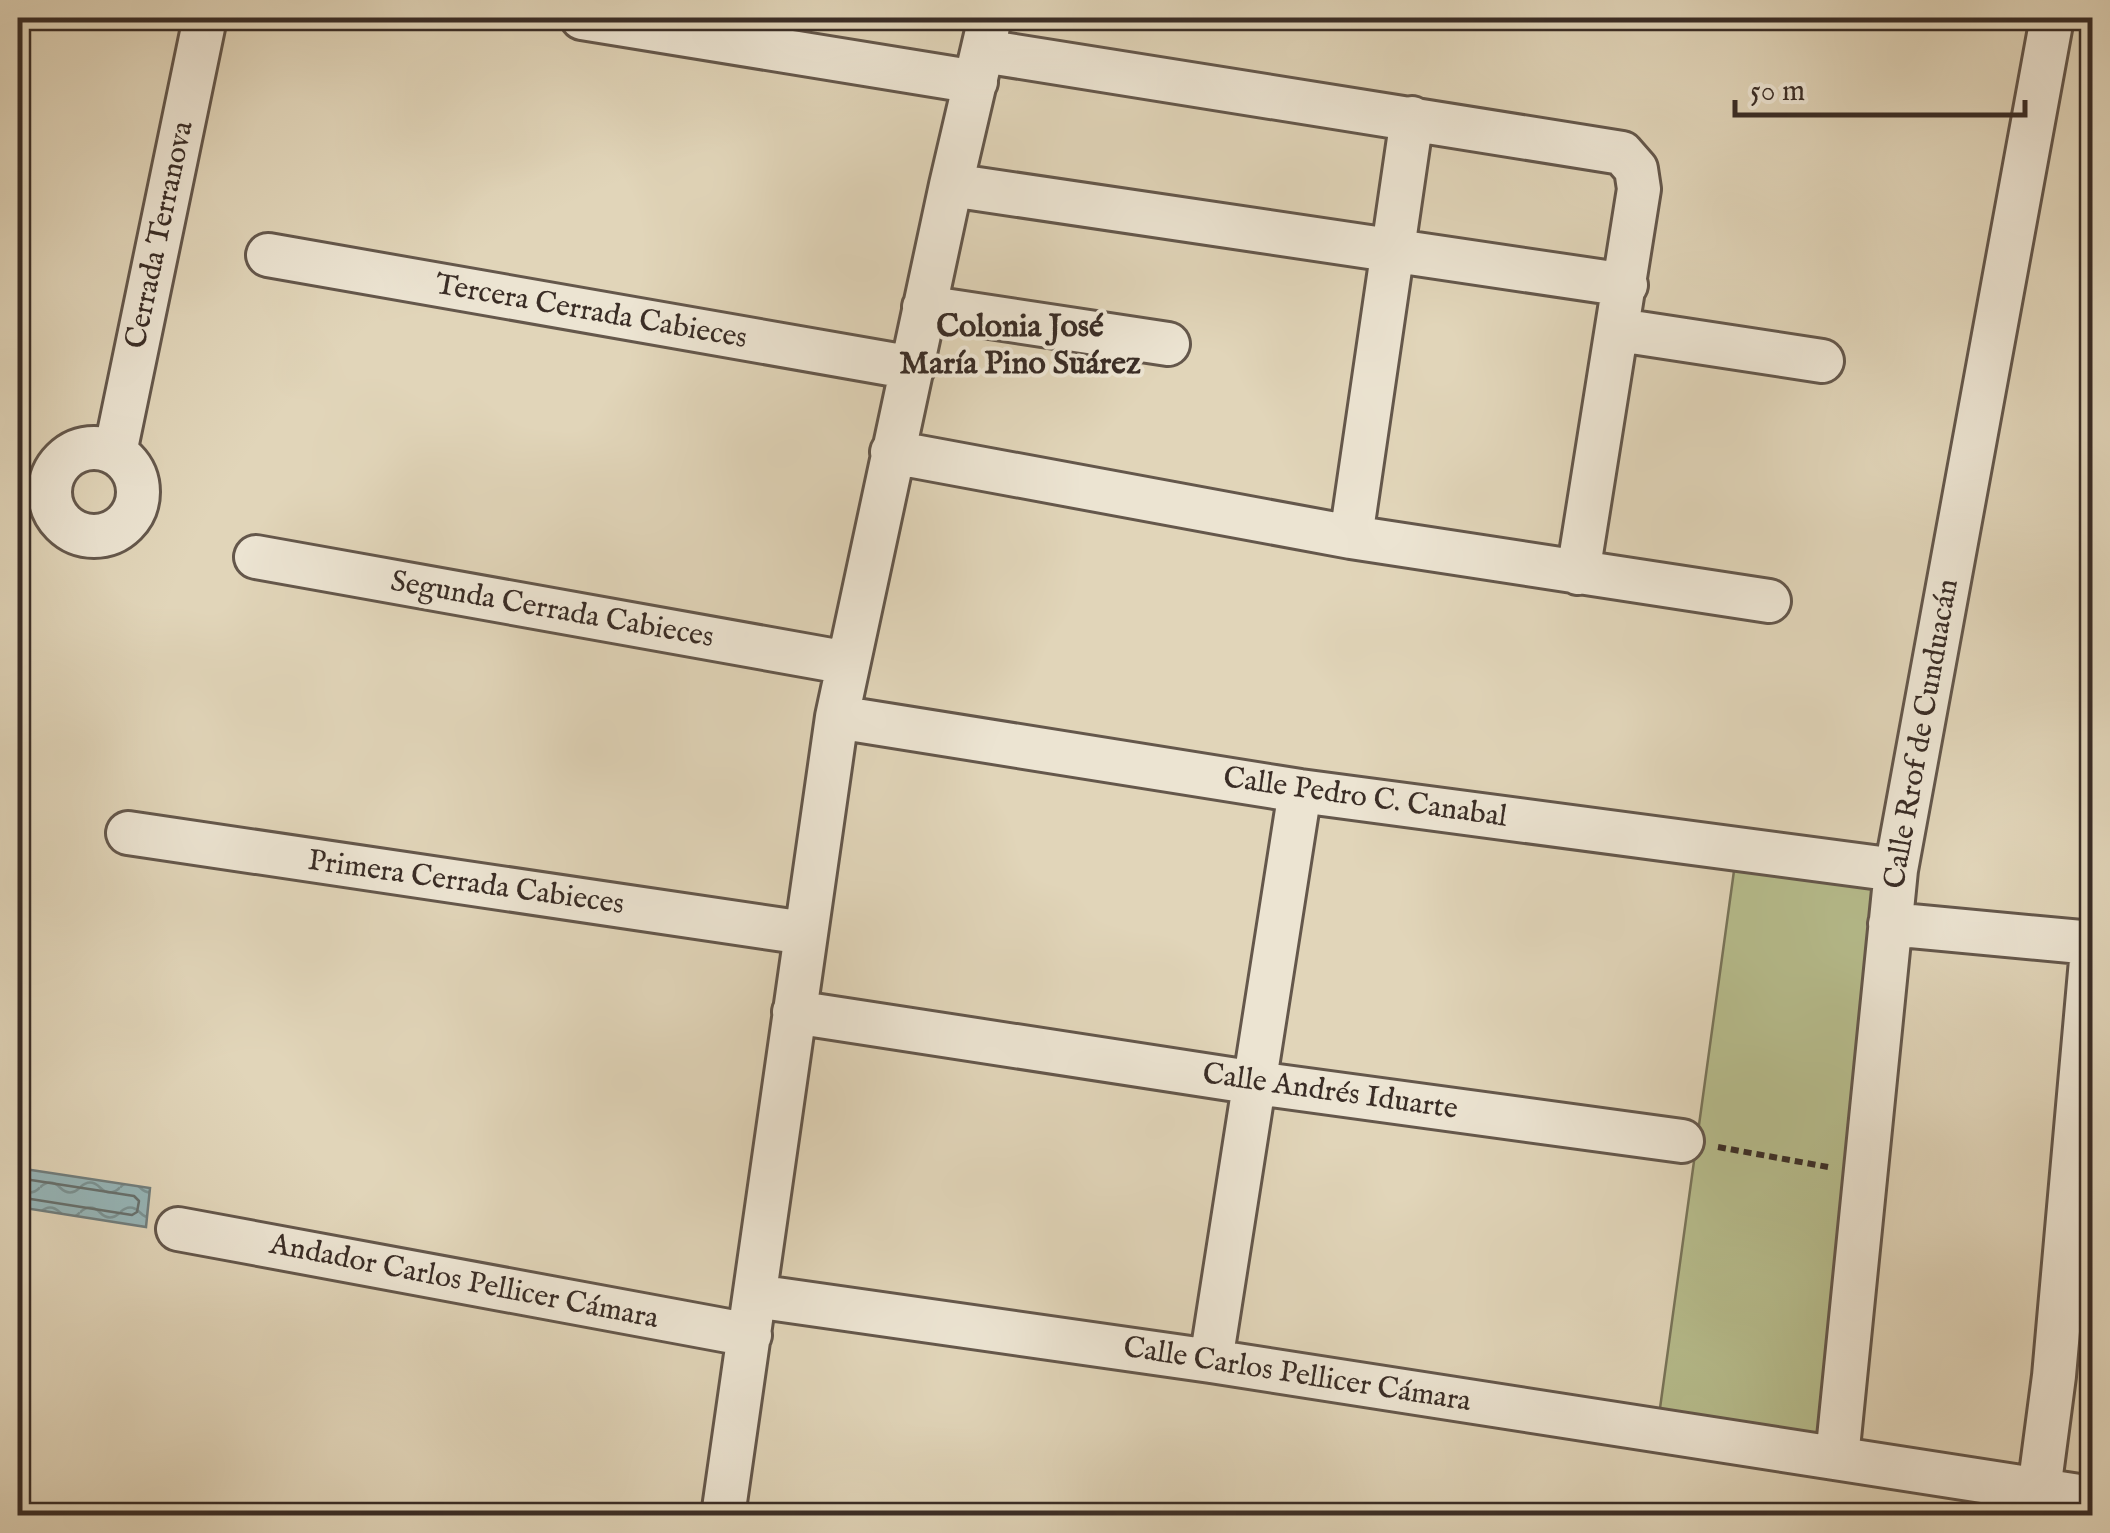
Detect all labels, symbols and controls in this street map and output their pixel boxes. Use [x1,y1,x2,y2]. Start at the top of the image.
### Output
scale bar [1735,55,2025,117]
text: 50 m [1750,73,1805,111]
street label: Cerrada Terranova [117,118,203,352]
street label: Tercera Cerrada Cabieces [432,266,750,358]
district label: Colonia José María Pino Suárez [899,307,1141,385]
street label: Segunda Cerrada Cabieces [387,563,717,657]
street label: Calle Rrof de Cunduacán [1876,576,1968,892]
street label: Calle Pedro C. Canabal [1221,759,1510,837]
street label: Primera Cerrada Cabieces [306,842,626,924]
street label: Calle Andrés Iduarte [1200,1055,1460,1129]
street label: Andador Carlos Pellicer Cámara [265,1225,662,1338]
street label: Calle Carlos Pellicer Cámara [1120,1329,1474,1421]

